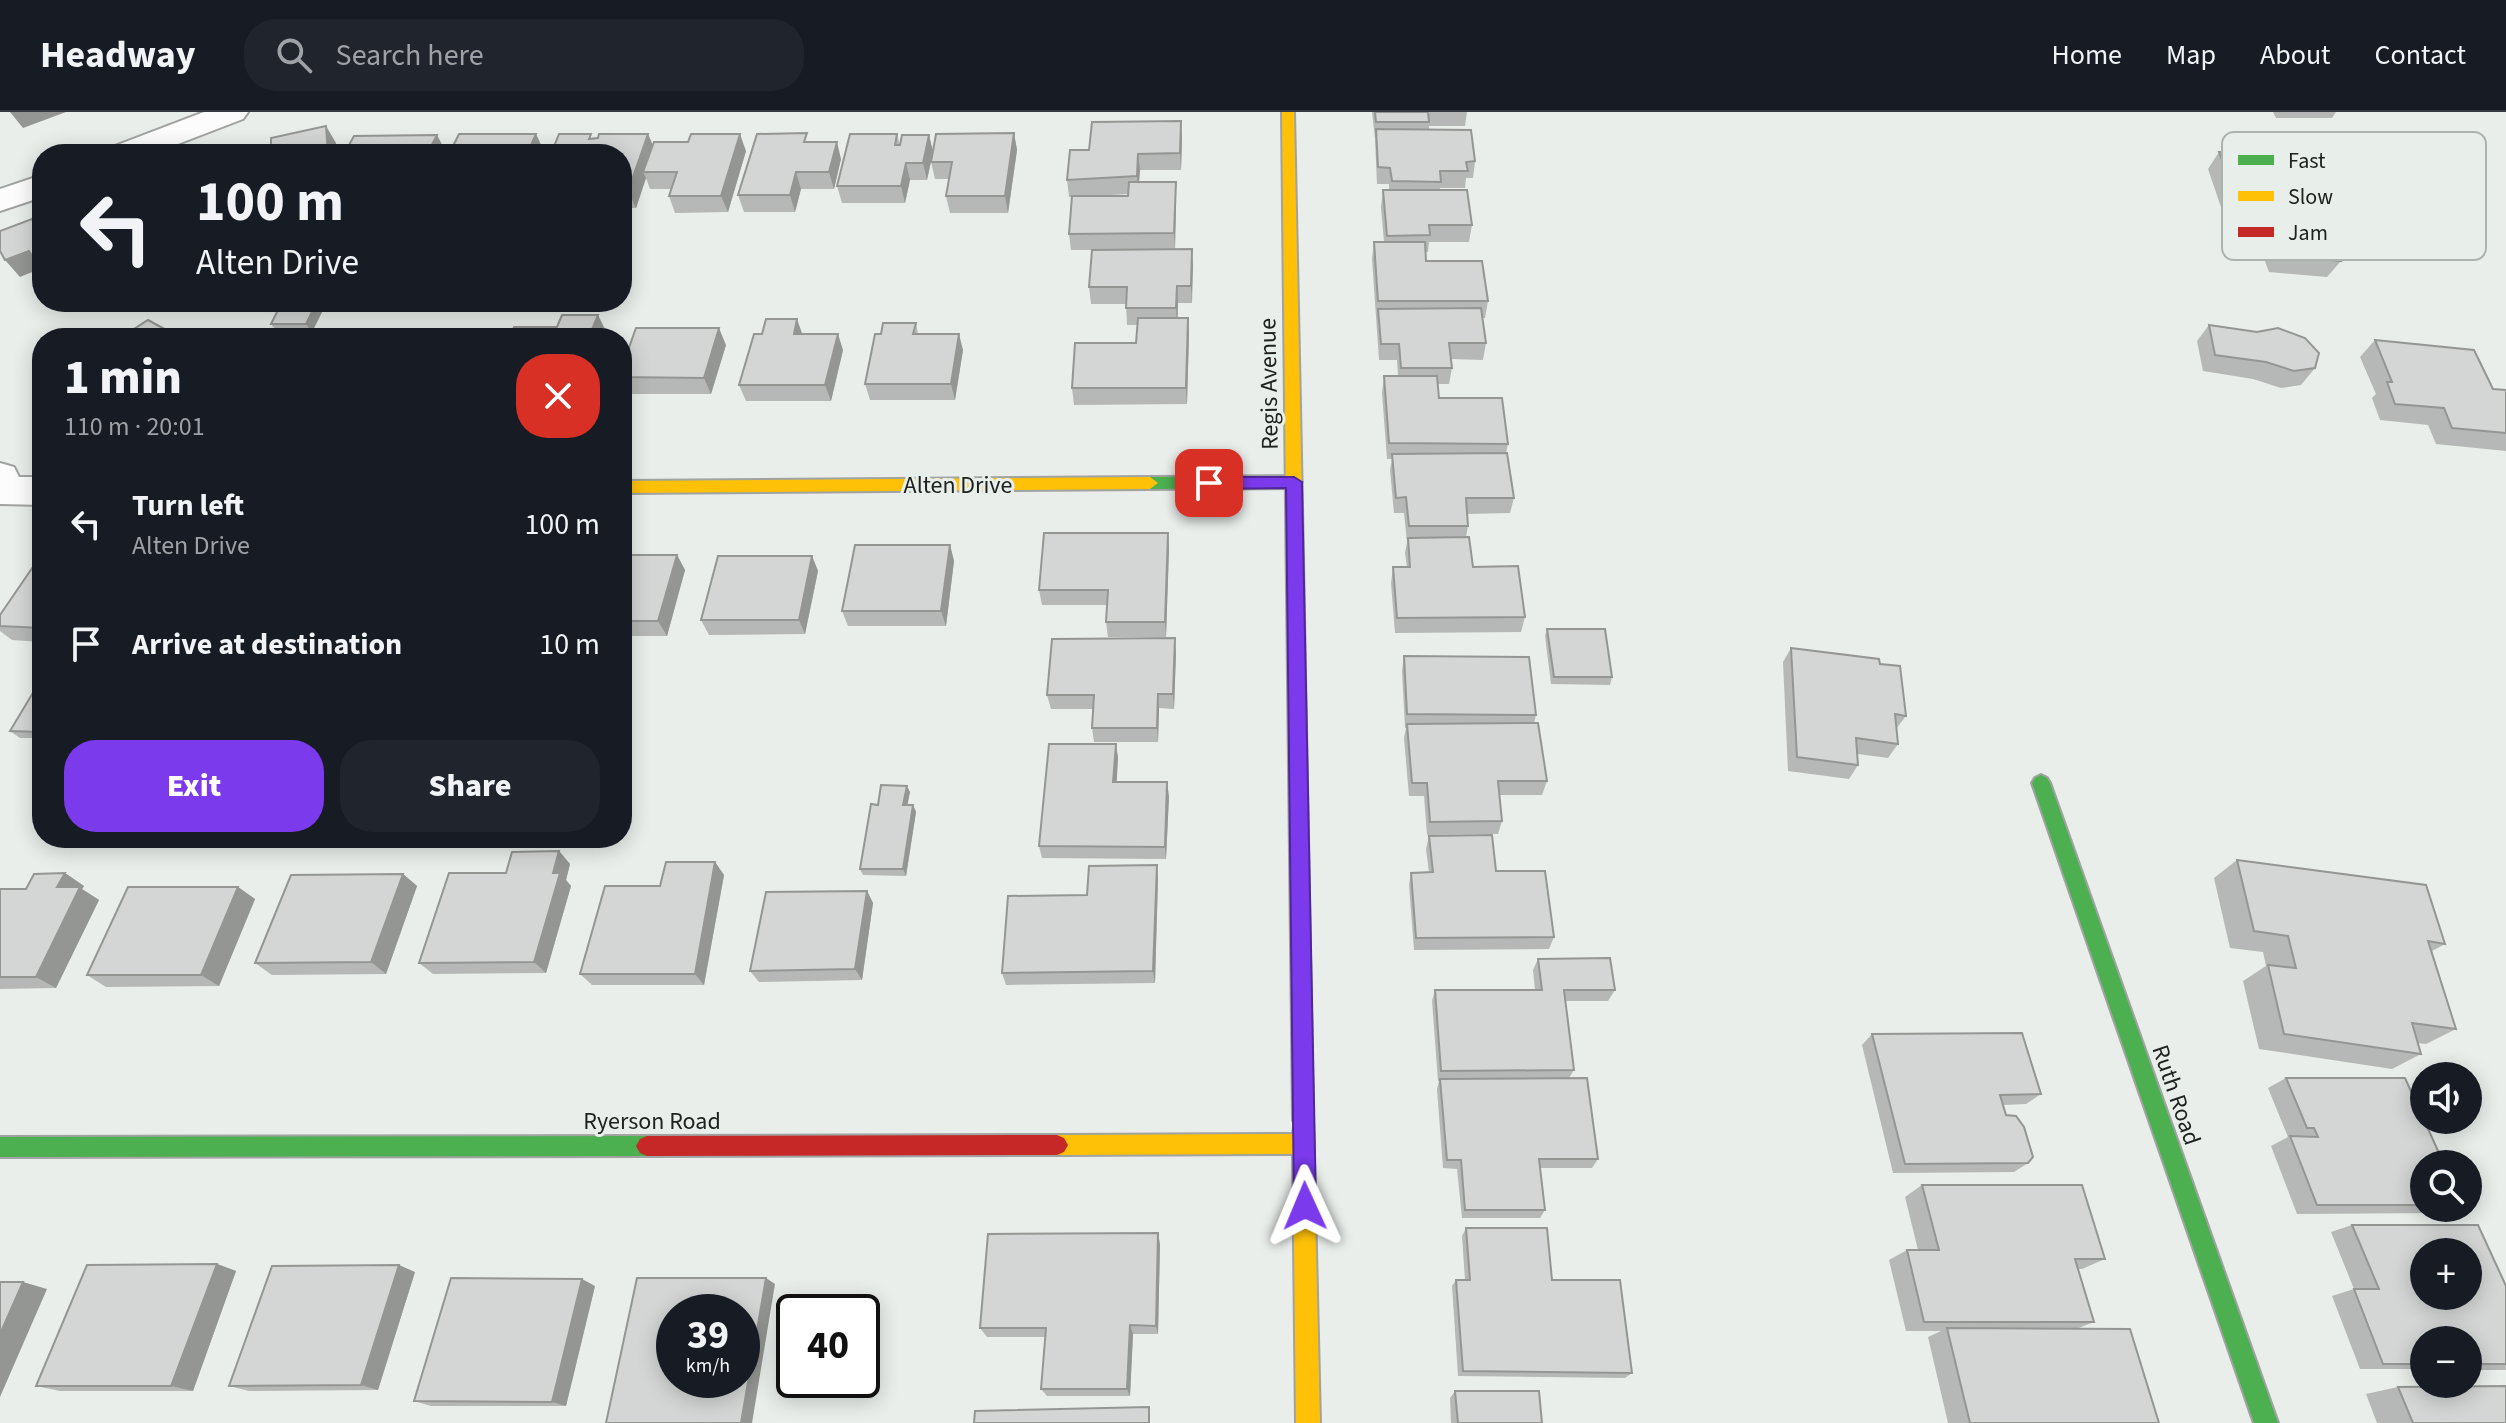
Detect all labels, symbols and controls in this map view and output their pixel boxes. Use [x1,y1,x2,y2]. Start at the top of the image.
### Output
search box [244,19,804,91]
text: Headway [40,28,196,82]
icon: search [272,33,316,77]
text: Search here [336,34,484,77]
text: Home [2051,35,2122,75]
text: Map [2166,35,2216,75]
text: About [2260,35,2331,75]
text: Contact [2375,35,2466,75]
legend [2222,132,2486,260]
text: Fast [2288,145,2326,177]
text: 100 m [196,163,344,242]
icon: left [64,176,168,280]
text: Slow [2288,181,2333,213]
text: Jam [2288,217,2328,249]
text: Alten Drive [196,237,359,288]
street label: Regis Avenue [1250,318,1288,450]
text: 1 min [64,344,182,412]
button: close [516,354,600,438]
text: 110 m · 20:01 [64,408,205,445]
pin [1175,449,1243,517]
icon: arrive [1187,461,1231,505]
street label: Alten Drive [904,468,1012,503]
text: Turn left [132,484,244,527]
icon: left [64,502,108,546]
text: 100 m [524,503,600,546]
text: Alten Drive [132,527,250,564]
icon: arrive [64,622,108,666]
text: Arrive at destination [132,623,402,666]
text: 10 m [539,623,600,666]
button: Exit [64,740,324,832]
button: Share [340,740,600,832]
street label: Ruth Road [2142,1040,2210,1150]
map controls [2410,1062,2482,1398]
button: sound [2410,1062,2482,1134]
street label: Ryerson Road [583,1104,721,1139]
button: search [2410,1150,2482,1222]
position arrow [1263,1164,1347,1248]
button: + [2410,1238,2482,1310]
speed limit sign: 40 [776,1294,880,1398]
text: 39 [687,1307,729,1364]
button: − [2410,1326,2482,1398]
text: km/h [686,1352,730,1380]

